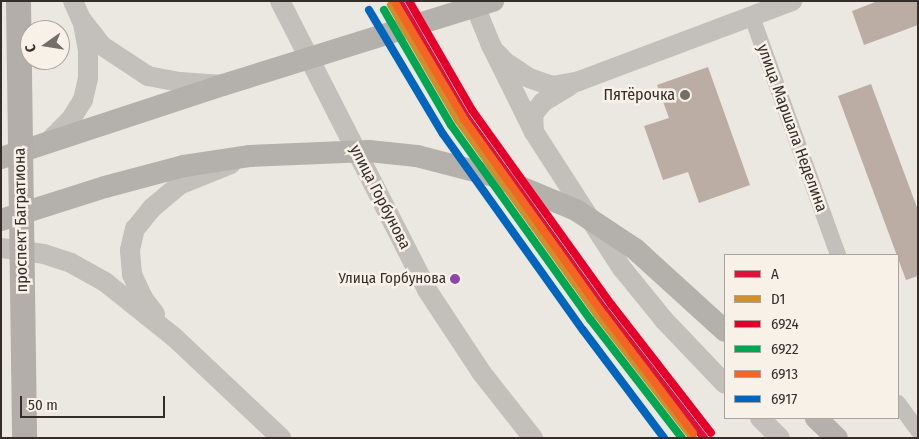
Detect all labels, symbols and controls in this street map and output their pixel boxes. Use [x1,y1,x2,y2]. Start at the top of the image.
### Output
north arrow [20,20,70,70]
street label: улица Маршала Неделина [753,42,831,214]
text: С [22,43,40,54]
place label: Пятёрочка [603,85,675,105]
marker: Пятёрочка [679,89,691,101]
street label: улица Горбунова [345,142,415,252]
street label: проспект Багратиона [10,148,32,292]
legend [724,254,899,419]
text: A [771,265,779,283]
place label: Улица Горбунова [339,270,446,288]
marker: Улица Горбунова [450,274,460,284]
text: D1 [771,290,785,308]
text: 6924 [771,315,799,333]
text: 6922 [771,340,799,358]
text: 6913 [771,365,798,383]
scale bar [22,386,168,418]
text: 6917 [771,390,797,408]
text: 50 m [28,396,58,414]

